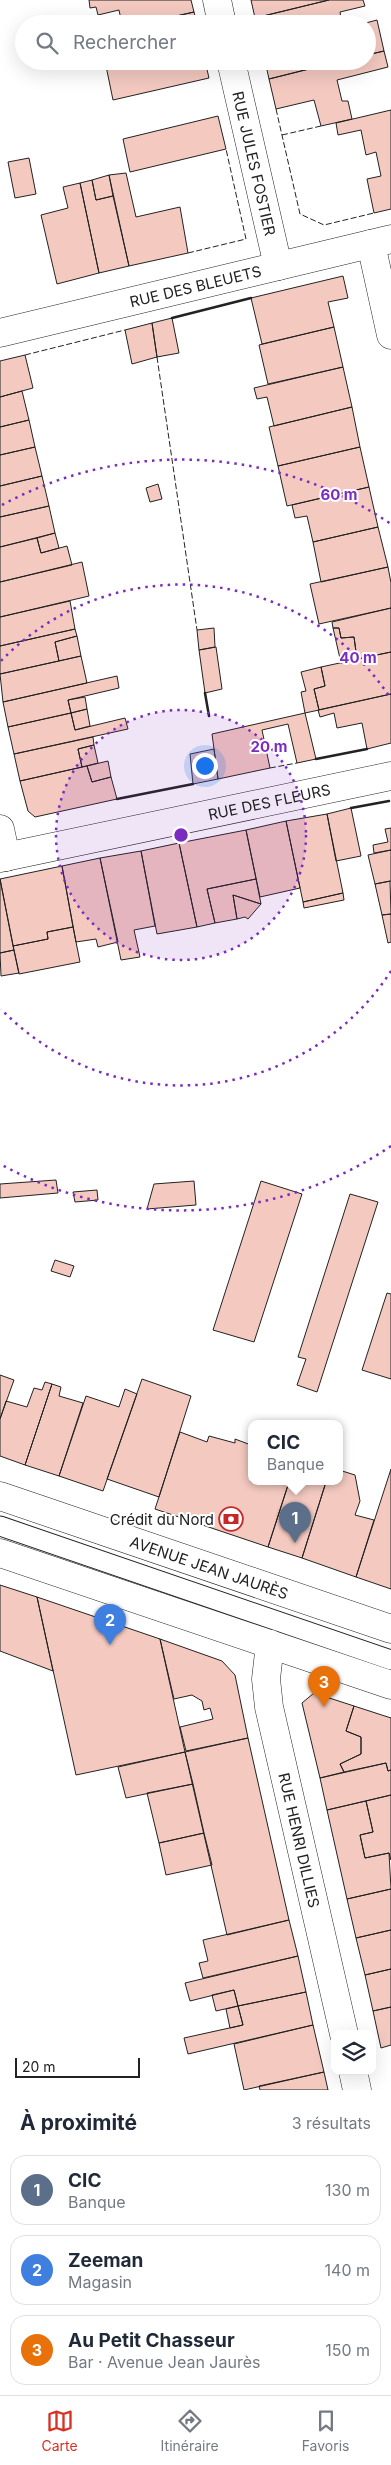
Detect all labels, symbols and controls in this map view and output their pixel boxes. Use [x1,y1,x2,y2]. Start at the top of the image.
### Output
search box [15,15,376,70]
icon: search [33,29,61,57]
text: Rechercher [73,31,176,54]
street label: RUE JULES FOSTIER [229,89,280,238]
street label: RUE DES BLEUETS [128,261,263,311]
text: 60 m [320,485,358,504]
text: 40 m [339,648,377,667]
text: 20 m [251,737,287,756]
your location [192,753,218,779]
street label: RUE DES FLEURS [206,779,332,824]
centre of rings [172,826,190,844]
popup [248,1420,343,1485]
text: CIC [267,1431,300,1454]
text: Banque [267,1454,324,1474]
pin: 1 [279,1502,311,1543]
bank icon: Crédit du Nord [218,1506,244,1532]
place label: Crédit du Nord [110,1510,214,1529]
street label: AVENUE JEAN JAURÈS [128,1531,291,1603]
pin: 2 [94,1604,126,1645]
pin: 3 [308,1666,340,1707]
street label: RUE HENRI DILLIES [275,1771,324,1910]
map controls [331,2030,376,2075]
button: layers [331,2030,376,2075]
scale bar [15,2055,140,2078]
text: 20 m [22,2058,56,2075]
text: À proximité [20,2110,137,2135]
text: 3 résultats [292,2113,371,2133]
text: CIC [68,2169,101,2192]
text: 1 [34,2180,40,2200]
text: 130 m [325,2180,370,2200]
text: Banque [68,2192,126,2212]
text: Zeeman [68,2249,143,2272]
text: 2 [32,2260,42,2280]
text: 140 m [325,2260,370,2280]
text: Magasin [68,2272,132,2292]
text: Au Petit Chasseur [68,2329,235,2352]
text: 3 [32,2340,42,2360]
text: 150 m [325,2340,370,2360]
text: Bar · Avenue Jean Jaurès [68,2352,260,2372]
tab: Carte [41,2407,78,2454]
tab: Itinéraire [161,2407,219,2454]
tab: Favoris [302,2407,350,2454]

